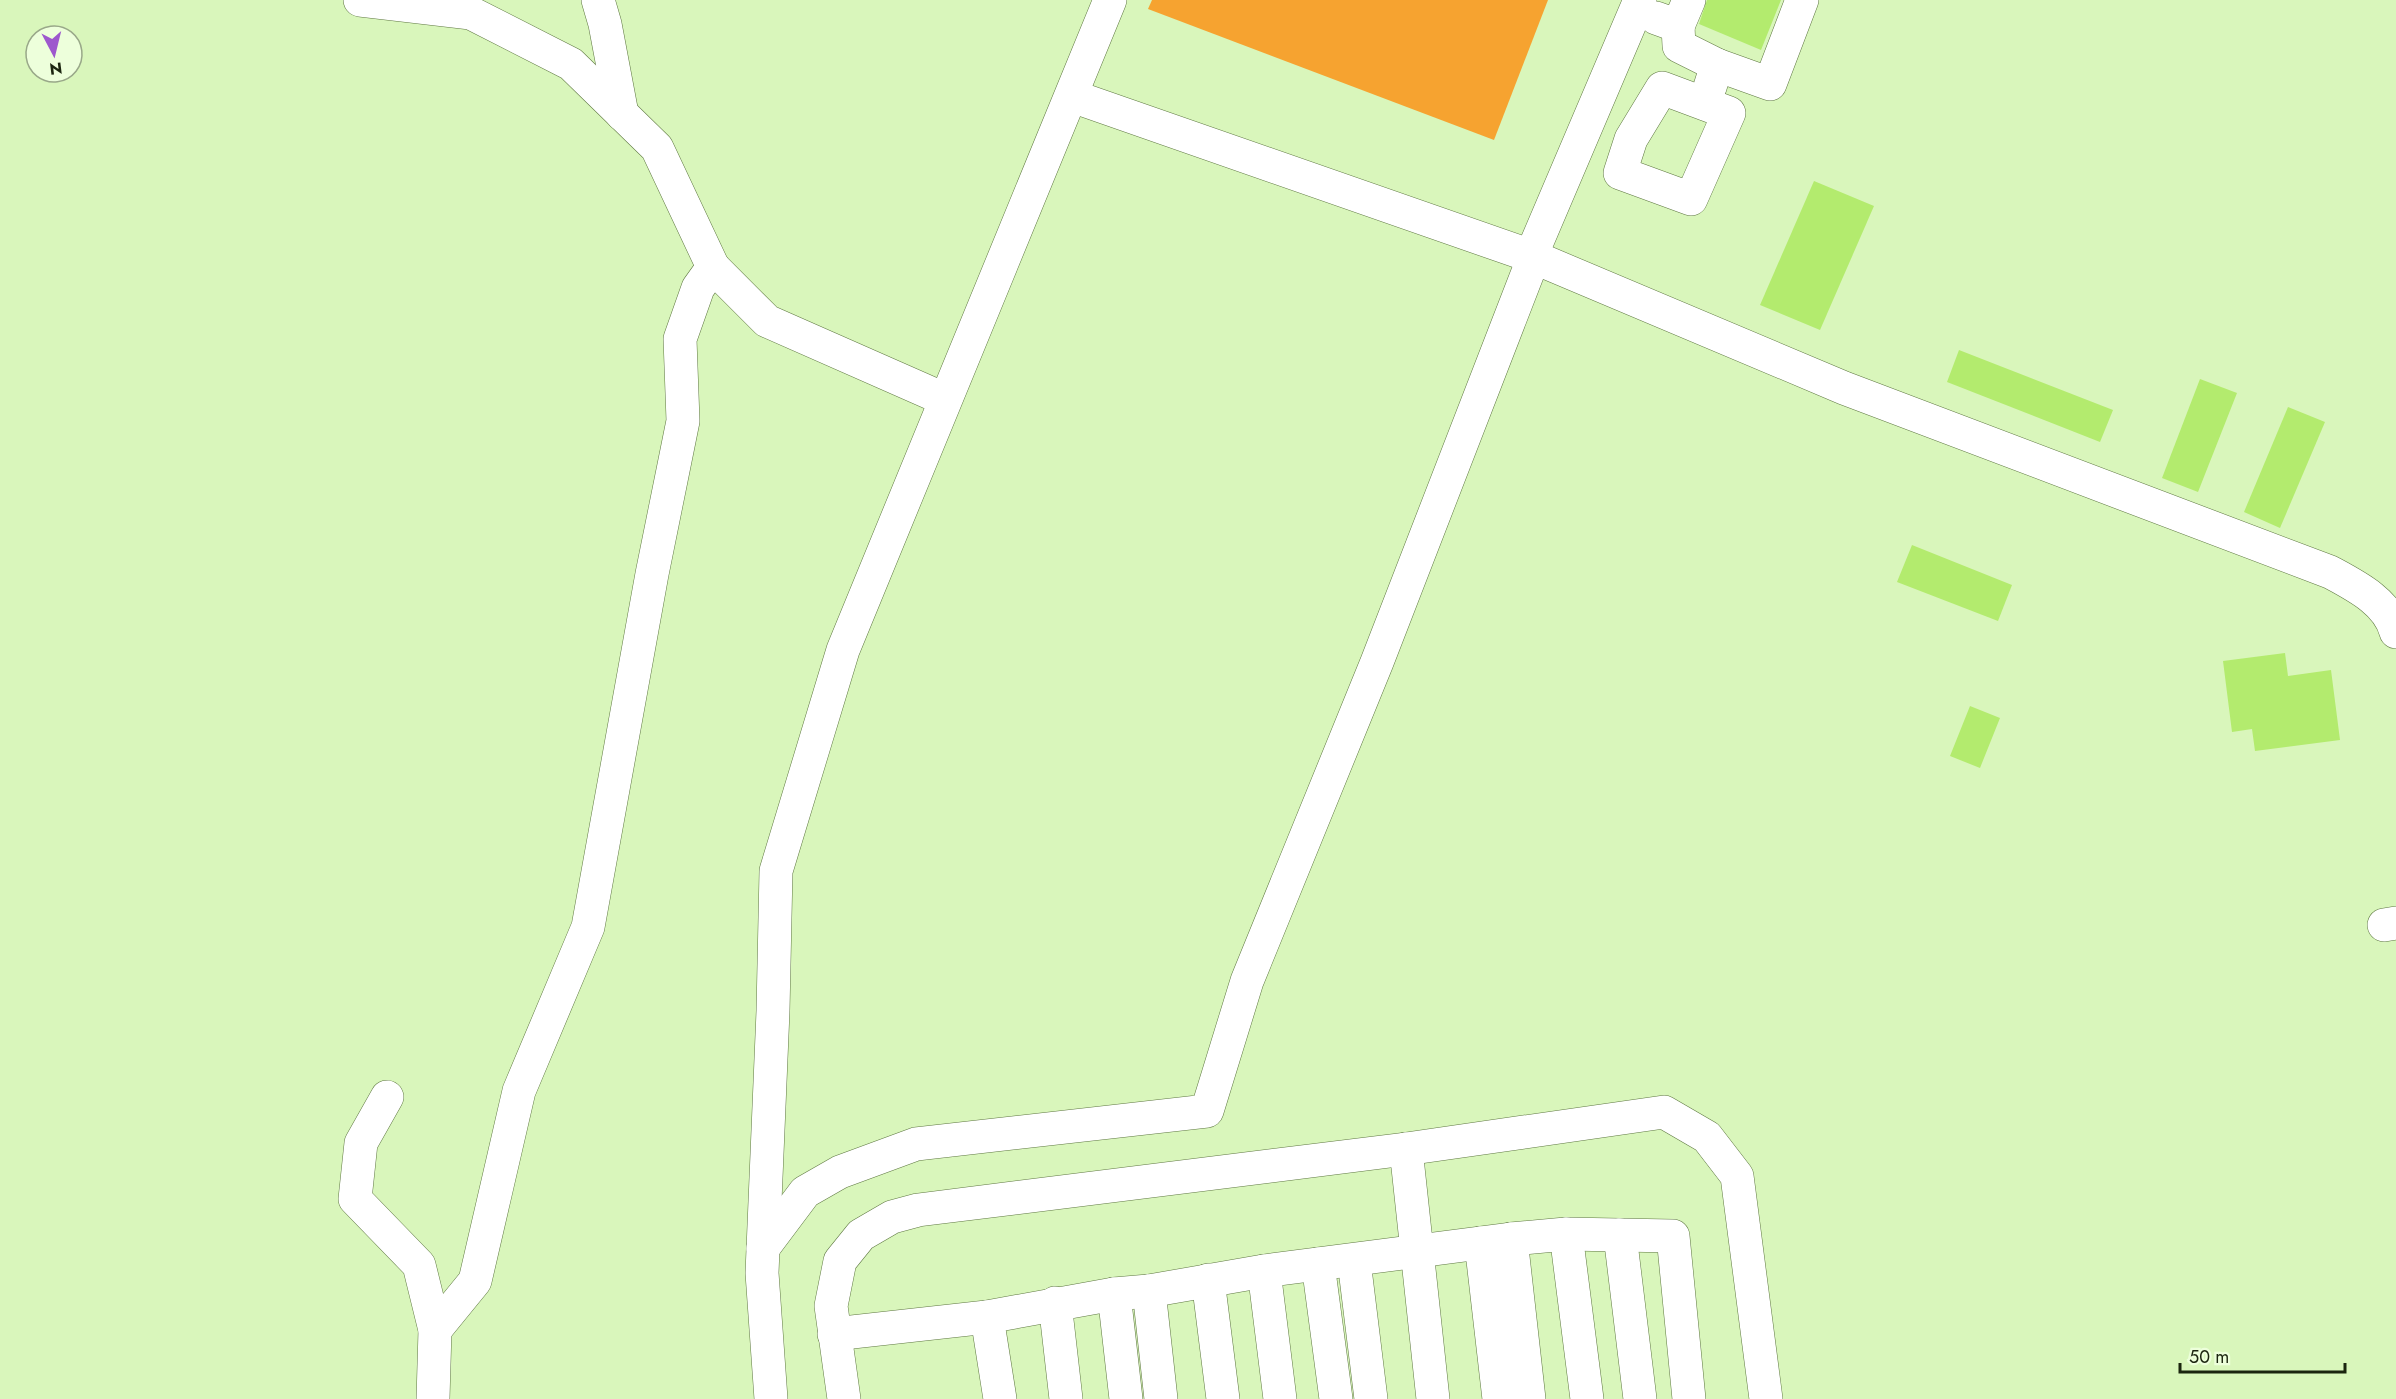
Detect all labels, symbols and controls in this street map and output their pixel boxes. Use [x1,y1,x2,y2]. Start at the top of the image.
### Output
north arrow [24,24,84,84]
text: N [48,56,63,81]
scale bar [2180,1336,2345,1374]
text: 50 m [2189,1344,2229,1370]

